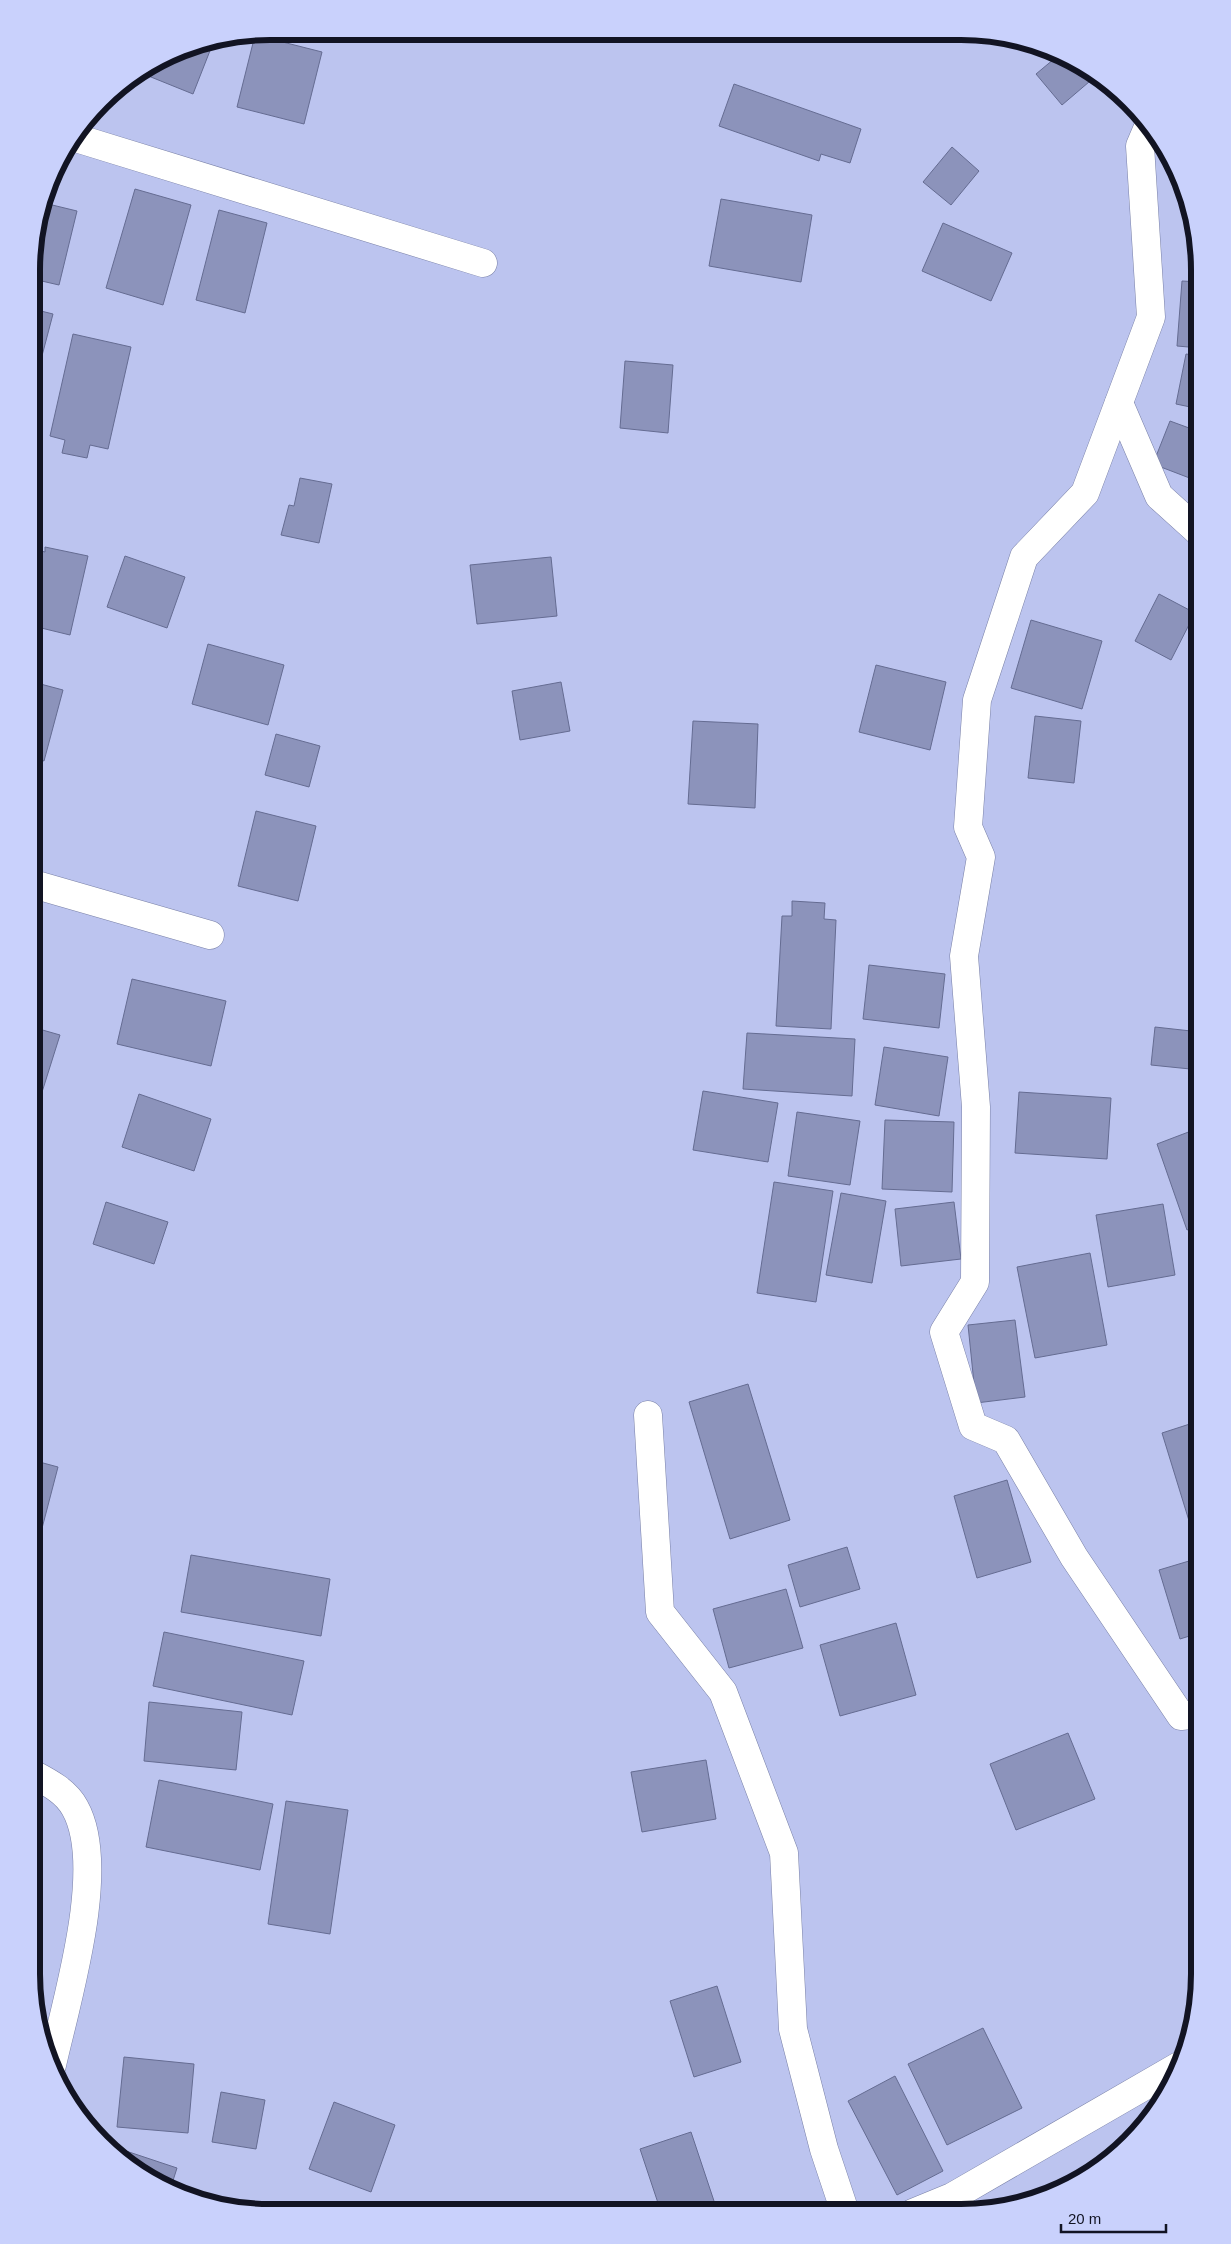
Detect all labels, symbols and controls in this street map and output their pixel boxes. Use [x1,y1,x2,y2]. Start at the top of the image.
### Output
scale bar [1061,2202,1166,2234]
text: 20 m [1068,2210,1101,2227]

